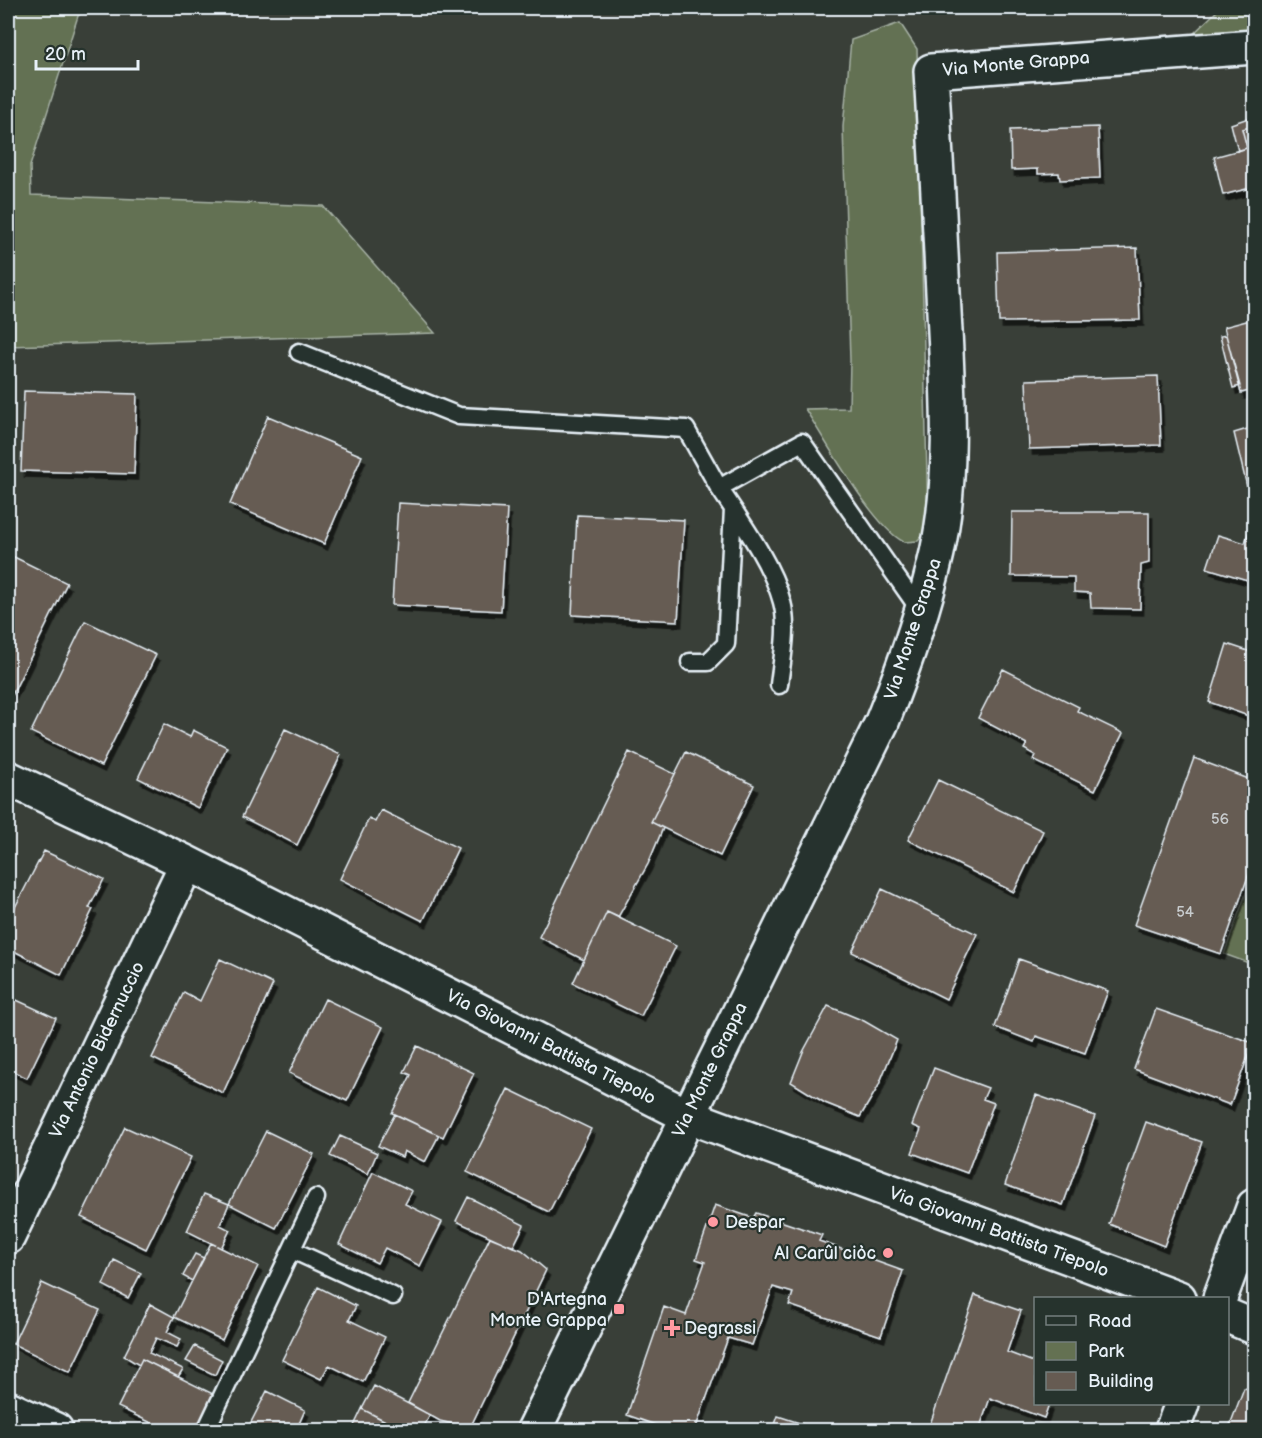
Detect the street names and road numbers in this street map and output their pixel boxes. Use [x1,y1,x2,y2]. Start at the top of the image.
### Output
street label: Via Monte Grappa [942,47,1090,81]
street label: Via Monte Grappa [880,556,946,702]
street label: Via Antonio Bidernuccio [45,958,149,1142]
street label: Via Giovanni Battista Tiepolo [443,985,659,1109]
street label: Via Monte Grappa [668,999,752,1141]
street label: Via Giovanni Battista Tiepolo [886,1182,1112,1282]

